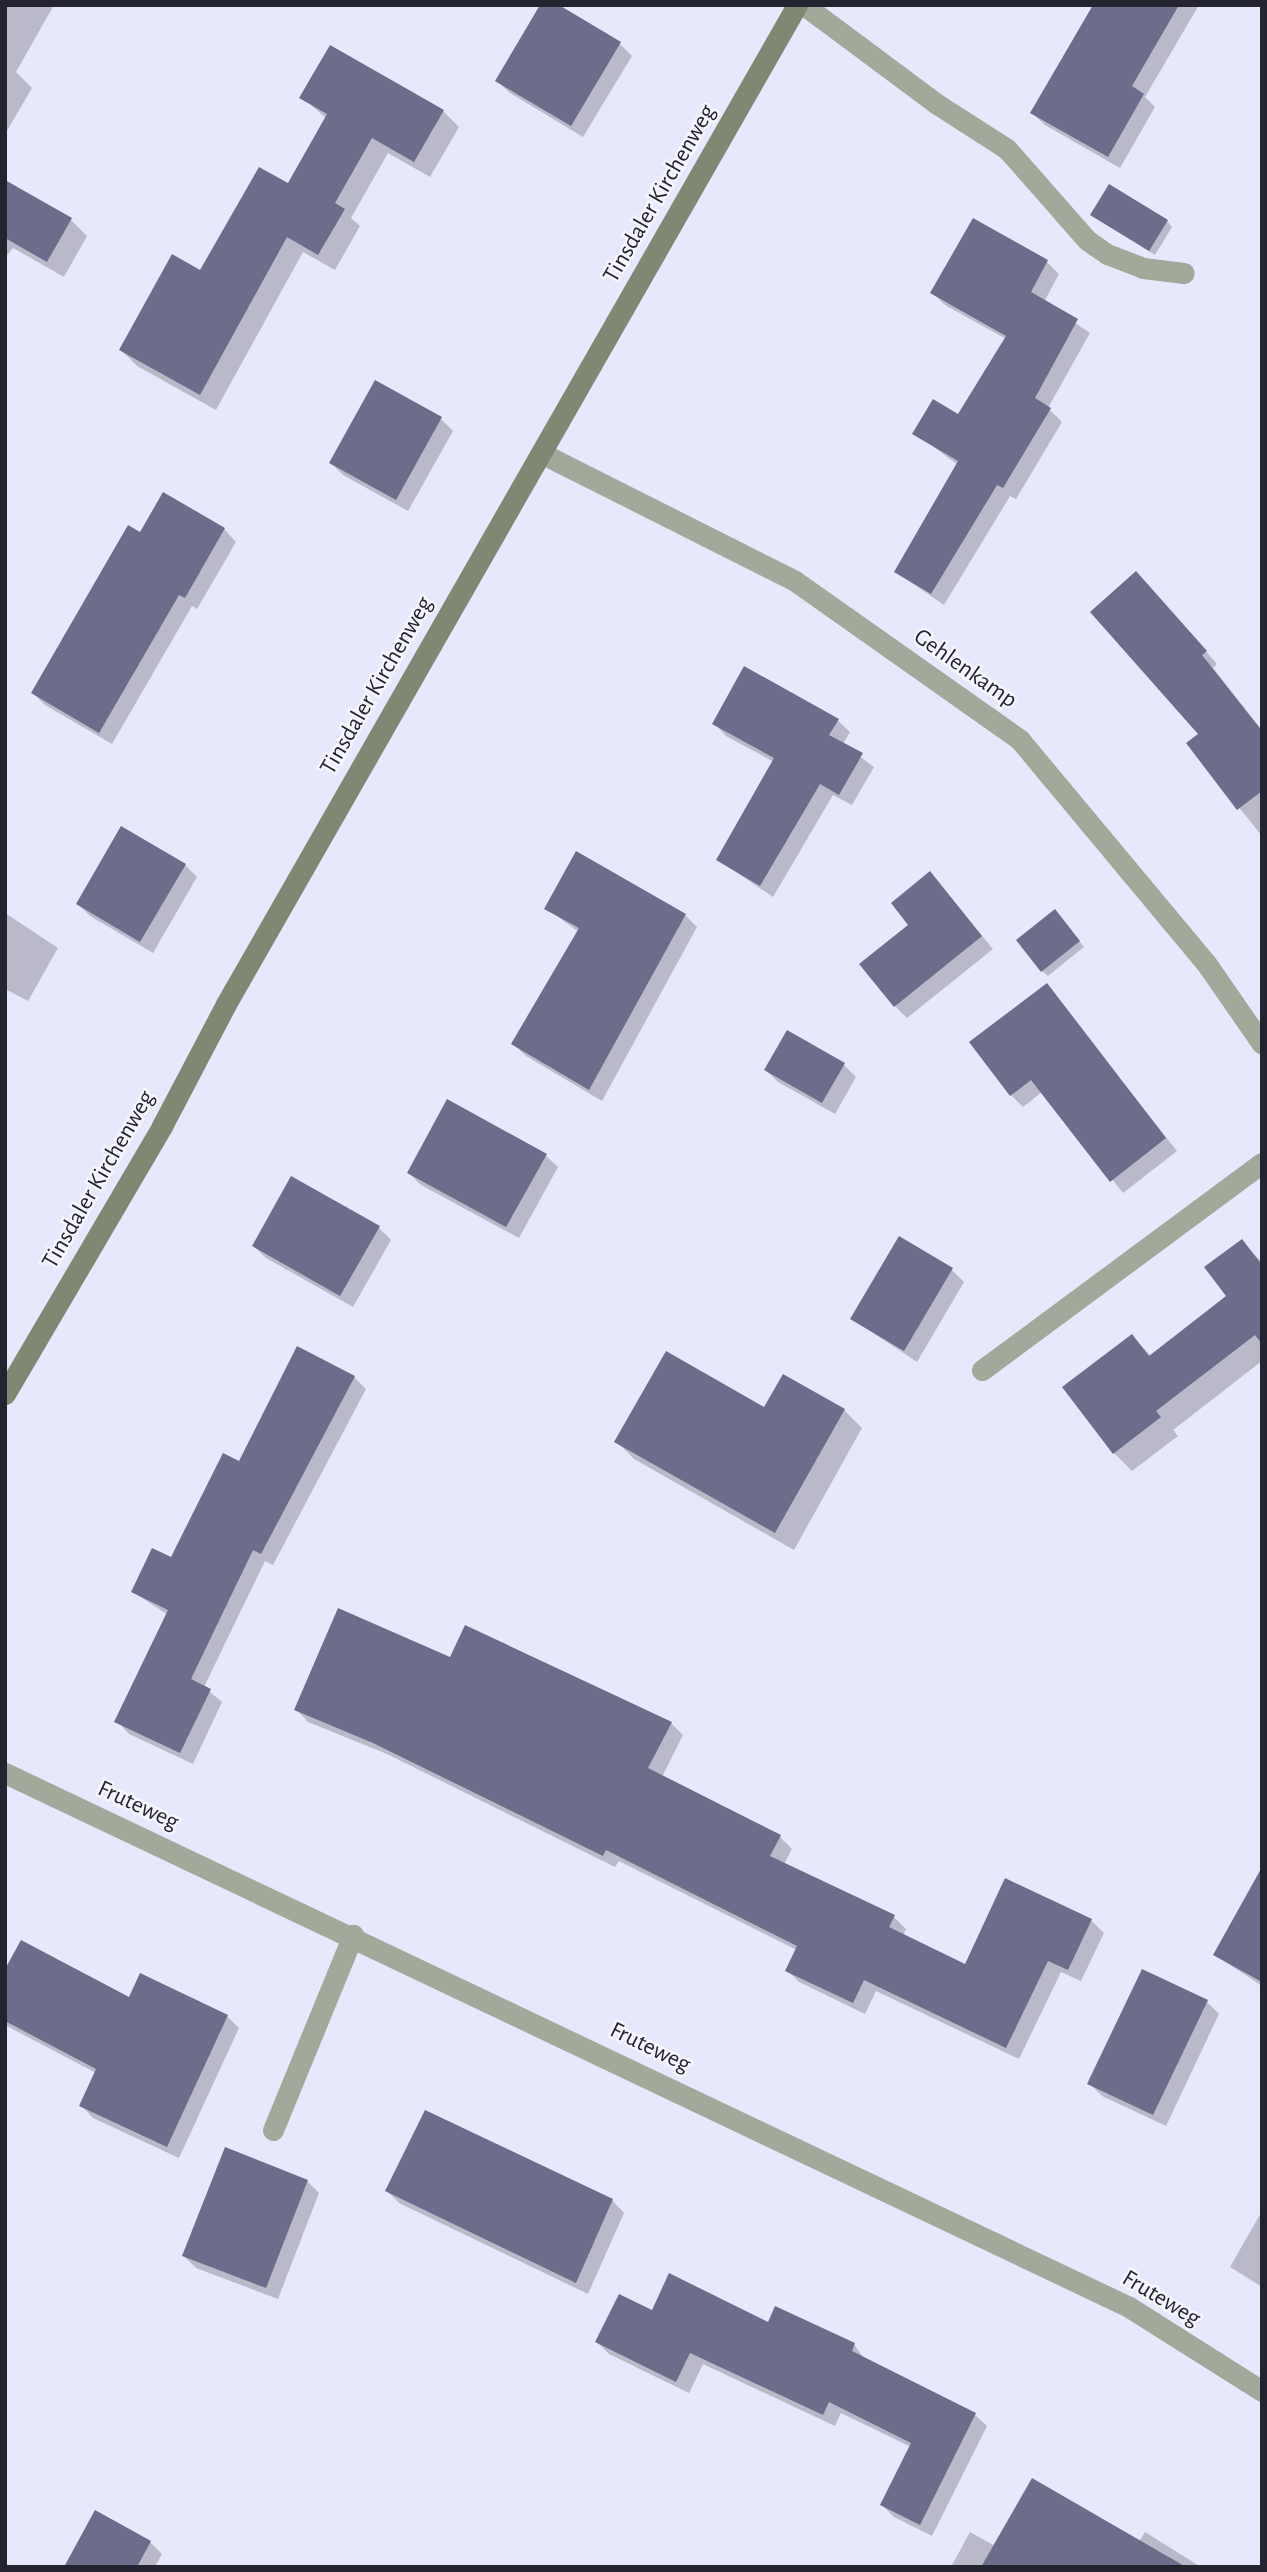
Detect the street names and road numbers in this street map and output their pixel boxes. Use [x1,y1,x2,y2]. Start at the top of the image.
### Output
street label: Tinsdaler Kirchenweg [597,100,723,288]
street label: Tinsdaler Kirchenweg [314,592,440,780]
street label: Gehlenkamp [908,623,1022,715]
street label: Tinsdaler Kirchenweg [36,1086,162,1274]
street label: Fruteweg [93,1775,183,1837]
street label: Fruteweg [605,2016,695,2080]
street label: Fruteweg [1117,2264,1205,2334]

